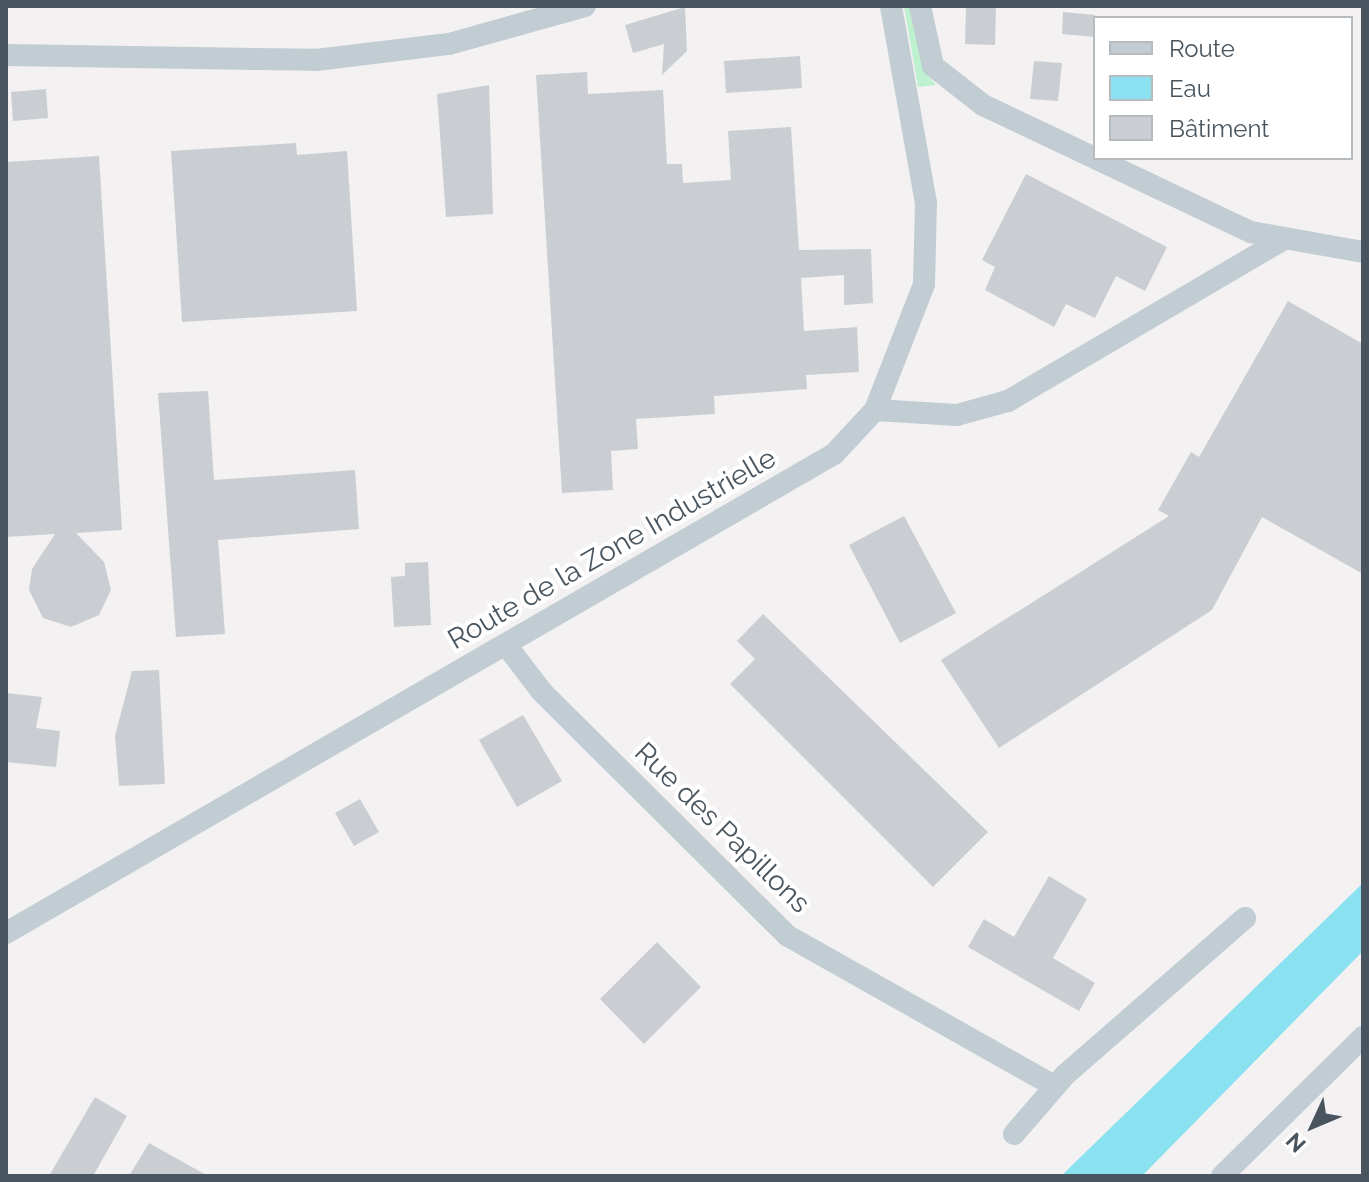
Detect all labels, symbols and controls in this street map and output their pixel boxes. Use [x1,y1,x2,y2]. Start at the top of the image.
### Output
legend [1093,16,1353,160]
text: Route [1169,34,1235,63]
text: Eau [1169,74,1211,103]
text: Bâtiment [1169,114,1269,143]
street label: Route de la Zone Industrielle [442,441,782,657]
street label: Rue des Papillons [627,736,817,920]
north arrow [1273,1086,1353,1166]
text: N [1281,1128,1311,1158]

